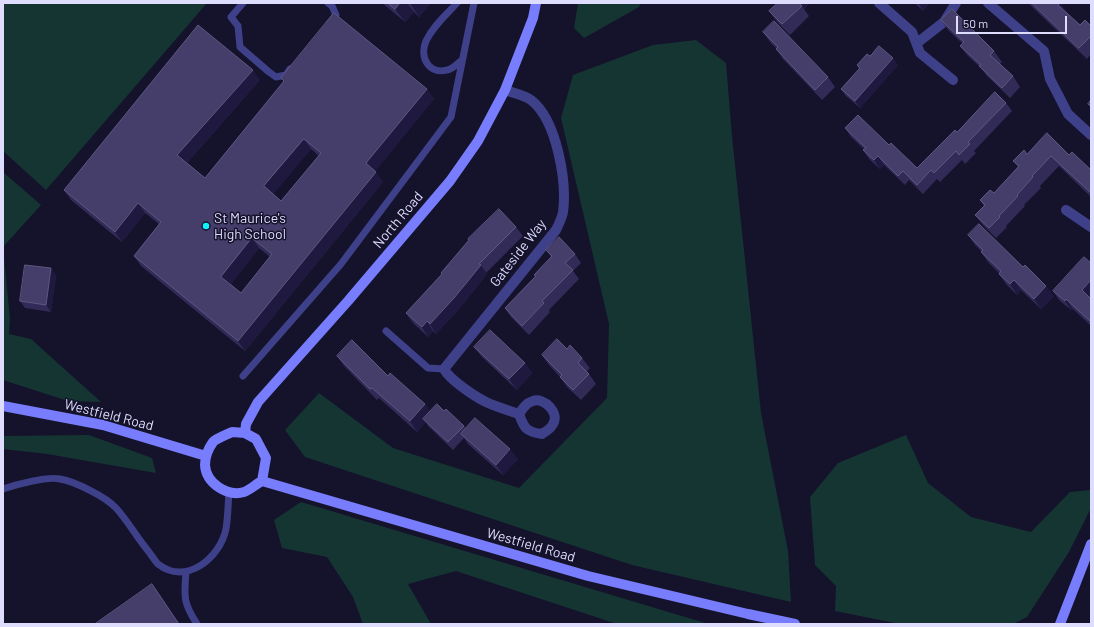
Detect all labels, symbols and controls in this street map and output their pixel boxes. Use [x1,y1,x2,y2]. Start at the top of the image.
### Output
scale bar [958,8,1069,34]
text: 50 m [963,16,988,30]
street label: North Road [369,188,427,252]
place label: St Maurice's High School [214,210,286,242]
street label: Gateside Way [486,216,550,290]
marker: St Maurice's High School [201,221,211,231]
street label: Westfield Road [63,396,155,434]
street label: Westfield Road [485,524,577,566]

